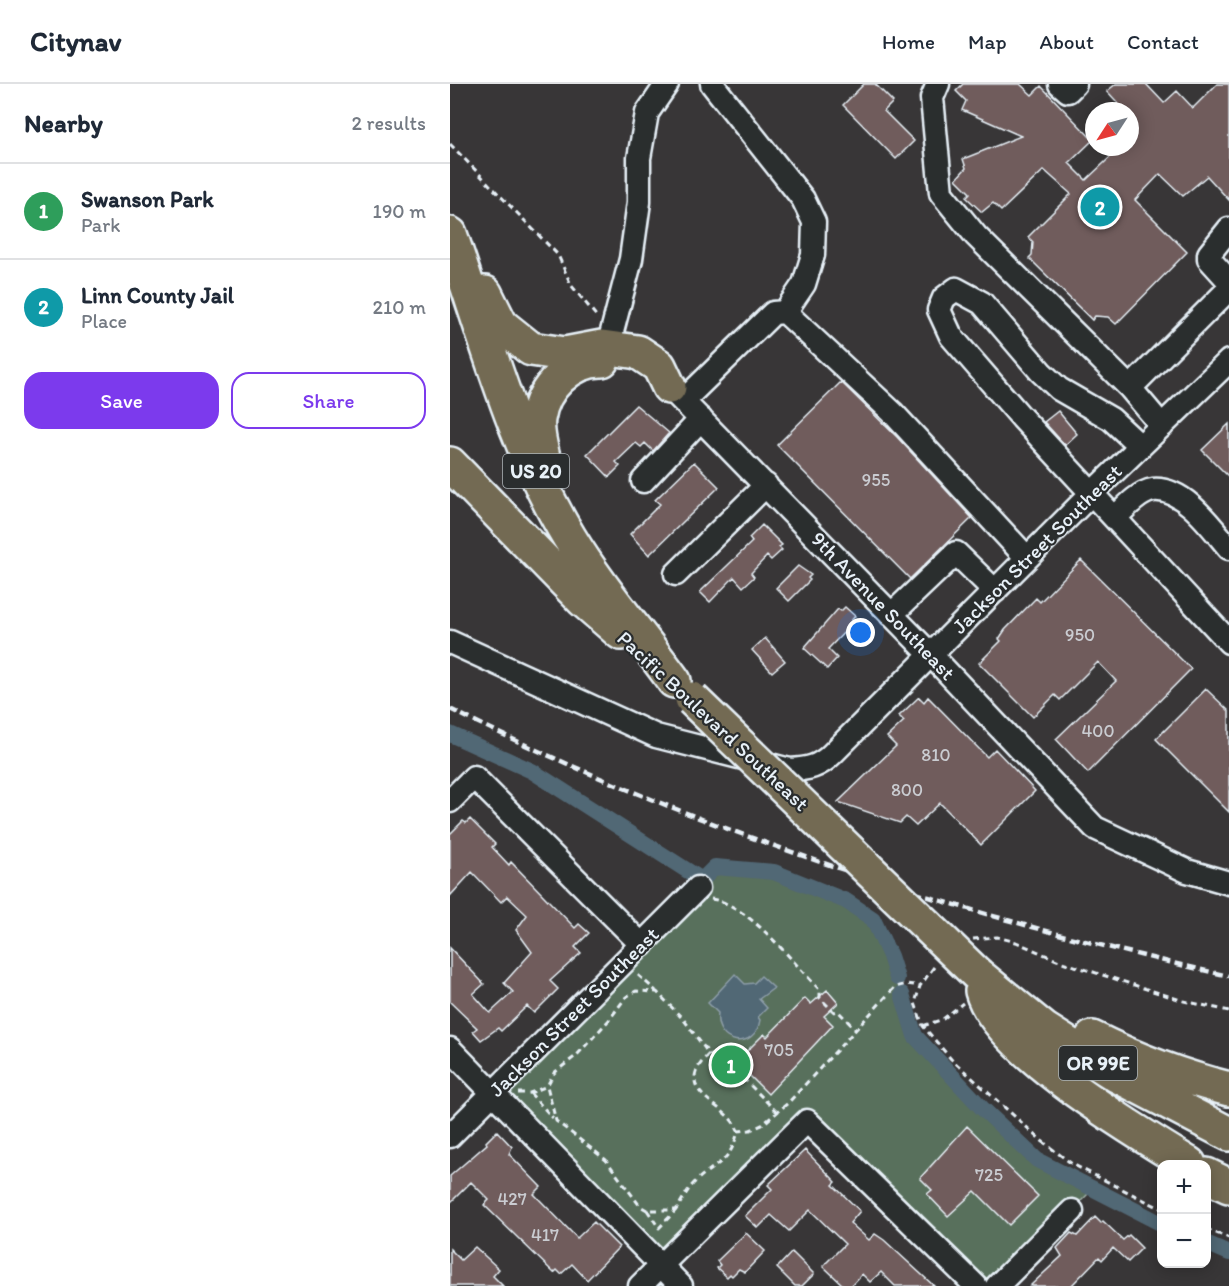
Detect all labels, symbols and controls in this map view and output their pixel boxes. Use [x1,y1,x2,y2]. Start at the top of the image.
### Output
text: Citynav [30,24,121,58]
text: Home [882,29,935,54]
text: Map [968,29,1007,54]
text: About [1040,29,1094,54]
text: Contact [1127,29,1199,54]
north arrow [1085,102,1139,156]
text: Nearby [24,107,103,139]
text: 2 results [352,111,426,135]
pin: 2 [1080,184,1120,230]
text: Swanson Park [81,186,214,213]
text: 1 [39,199,48,223]
text: 190 m [373,199,426,223]
text: Park [81,213,120,237]
text: Linn County Jail [81,282,234,309]
text: 2 [38,295,49,319]
text: 210 m [373,295,426,319]
text: Place [81,309,127,333]
button: Save [24,372,219,429]
button: Share [231,372,426,429]
road number: US 20 [503,454,569,488]
street label: Jackson Street Southeast [947,459,1127,639]
house number: 955 [862,469,890,491]
street label: 9th Avenue Southeast [806,526,961,685]
your location [846,618,875,647]
house number: 950 [1065,624,1095,646]
street label: Pacific Boulevard Southeast [612,625,814,816]
house number: 400 [1082,720,1115,742]
house number: 810 [921,744,951,766]
house number: 800 [891,779,923,801]
street label: Jackson Street Southeast [484,922,664,1102]
house number: 705 [764,1039,794,1061]
pin: 1 [712,1042,750,1088]
road number: OR 99E [1059,1046,1137,1080]
map controls [1157,1160,1211,1268]
button: + [1157,1160,1211,1214]
house number: 725 [975,1164,1003,1186]
house number: 427 [497,1188,527,1210]
button: − [1157,1214,1211,1268]
house number: 417 [531,1224,559,1246]

